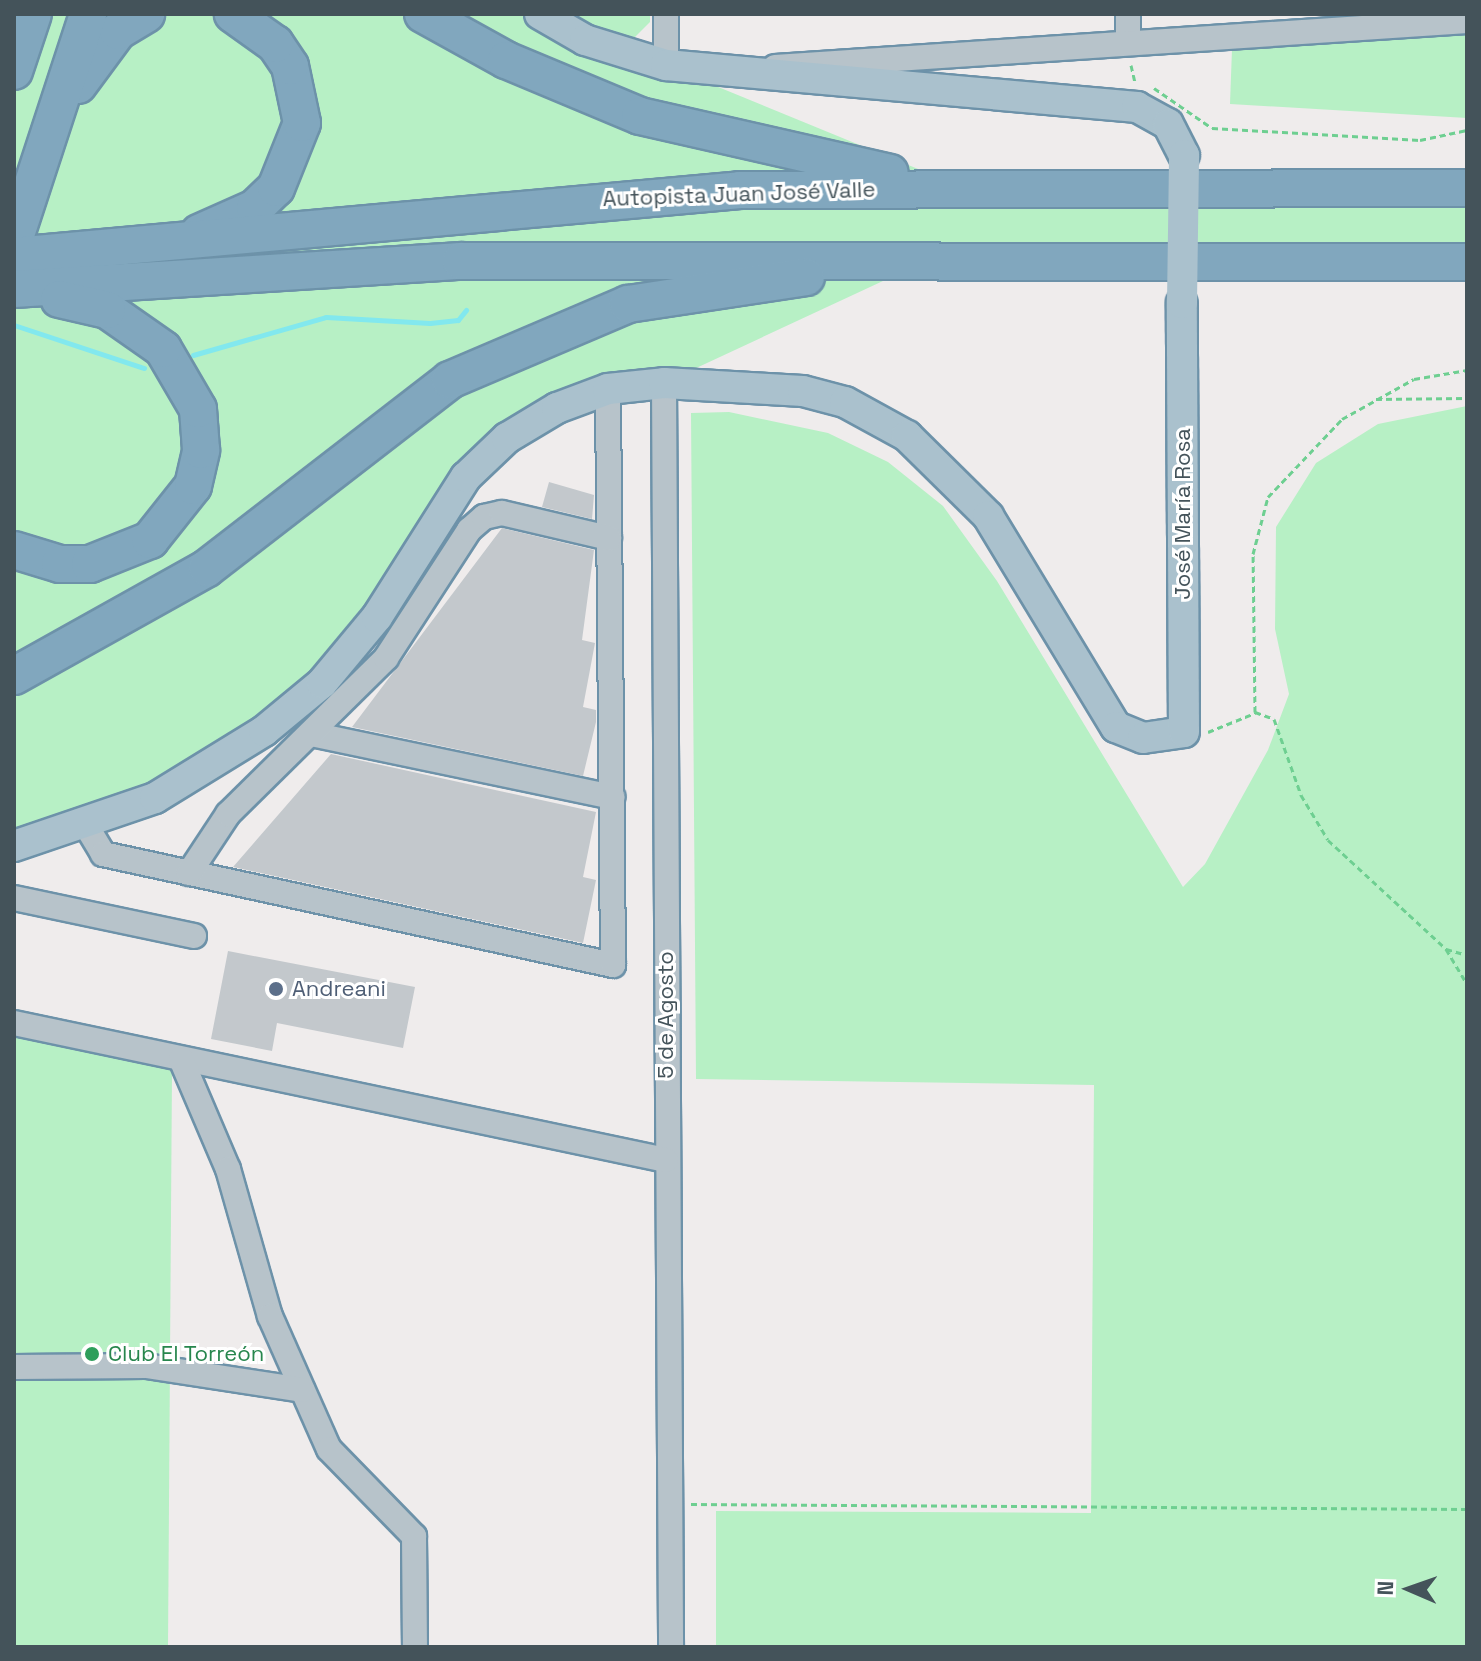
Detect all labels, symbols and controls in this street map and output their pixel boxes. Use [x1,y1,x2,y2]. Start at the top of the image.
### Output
street label: Autopista Juan José Valle [602,176,876,212]
street label: José María Rosa [1170,428,1196,600]
street label: 5 de Agosto [653,951,679,1079]
place label: Andreani [292,976,386,1002]
marker: Andreani [267,980,285,998]
place label: Club El Torreón [108,1341,265,1367]
marker: Club El Torreón [83,1345,101,1363]
north arrow [1369,1549,1449,1629]
text: N [1371,1580,1399,1596]

